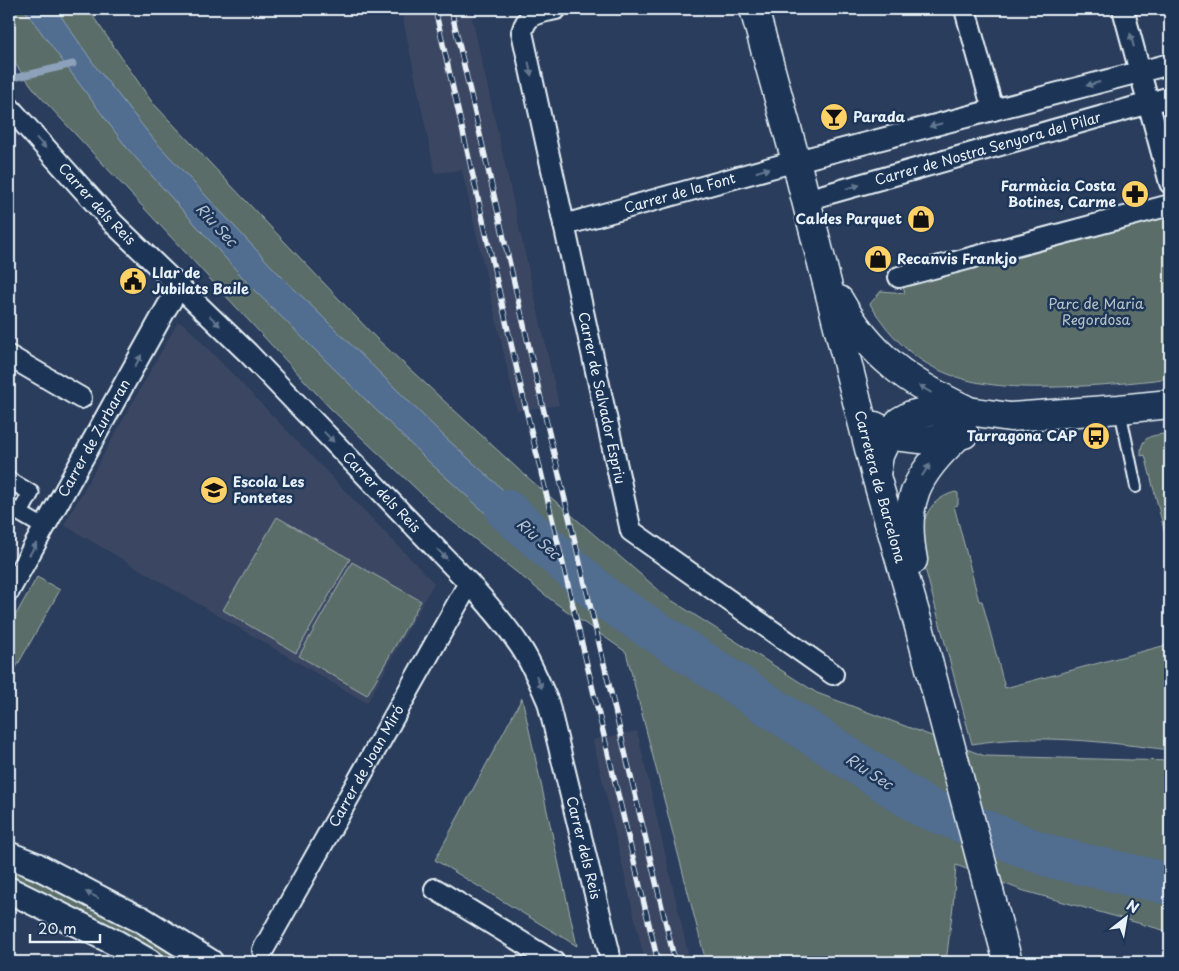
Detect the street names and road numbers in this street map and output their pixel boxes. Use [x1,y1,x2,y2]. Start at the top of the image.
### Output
street label: Carrer de Nostra Senyora del Pilar [872,106,1103,190]
street label: Carrer dels Reis [54,158,141,250]
street label: Carrer de la Font [621,167,738,218]
street label: Carrer de Salvador Espriu [573,310,631,486]
street label: Carrer de Zurbaran [52,375,135,501]
street label: Carretera de Barcelona [850,408,911,566]
street label: Carrer dels Reis [338,446,426,537]
street label: Carrer de Joan Miró [323,701,409,831]
street label: Carrer dels Reis [561,794,607,901]

